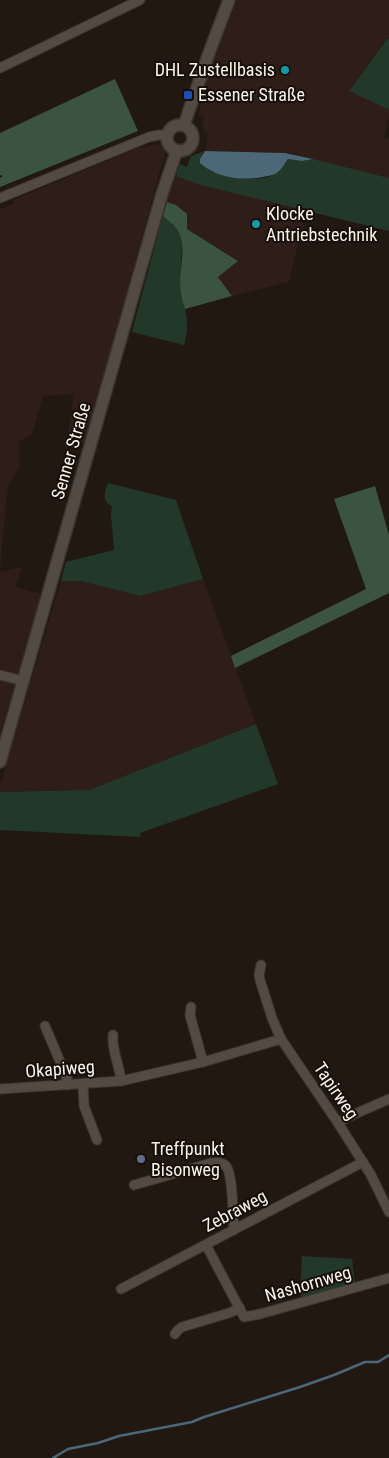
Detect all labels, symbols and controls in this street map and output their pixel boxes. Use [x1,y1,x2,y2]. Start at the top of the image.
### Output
place label: DHL Zustellbasis [155,59,275,80]
marker: DHL Zustellbasis [279,64,291,76]
place label: Essener Straße [198,84,305,105]
marker: Essener Straße [182,89,194,101]
place label: Klocke Antriebstechnik [266,203,377,245]
marker: Klocke Antriebstechnik [250,218,262,230]
street label: Senner Straße [47,400,94,502]
street label: Okapiweg [25,1056,95,1081]
street label: Tapirweg [310,1058,363,1123]
place label: Treffpunkt Bisonweg [151,1138,225,1180]
marker: Treffpunkt Bisonweg [135,1153,147,1165]
street label: Zebraweg [199,1185,270,1236]
street label: Nashornweg [262,1261,354,1306]

